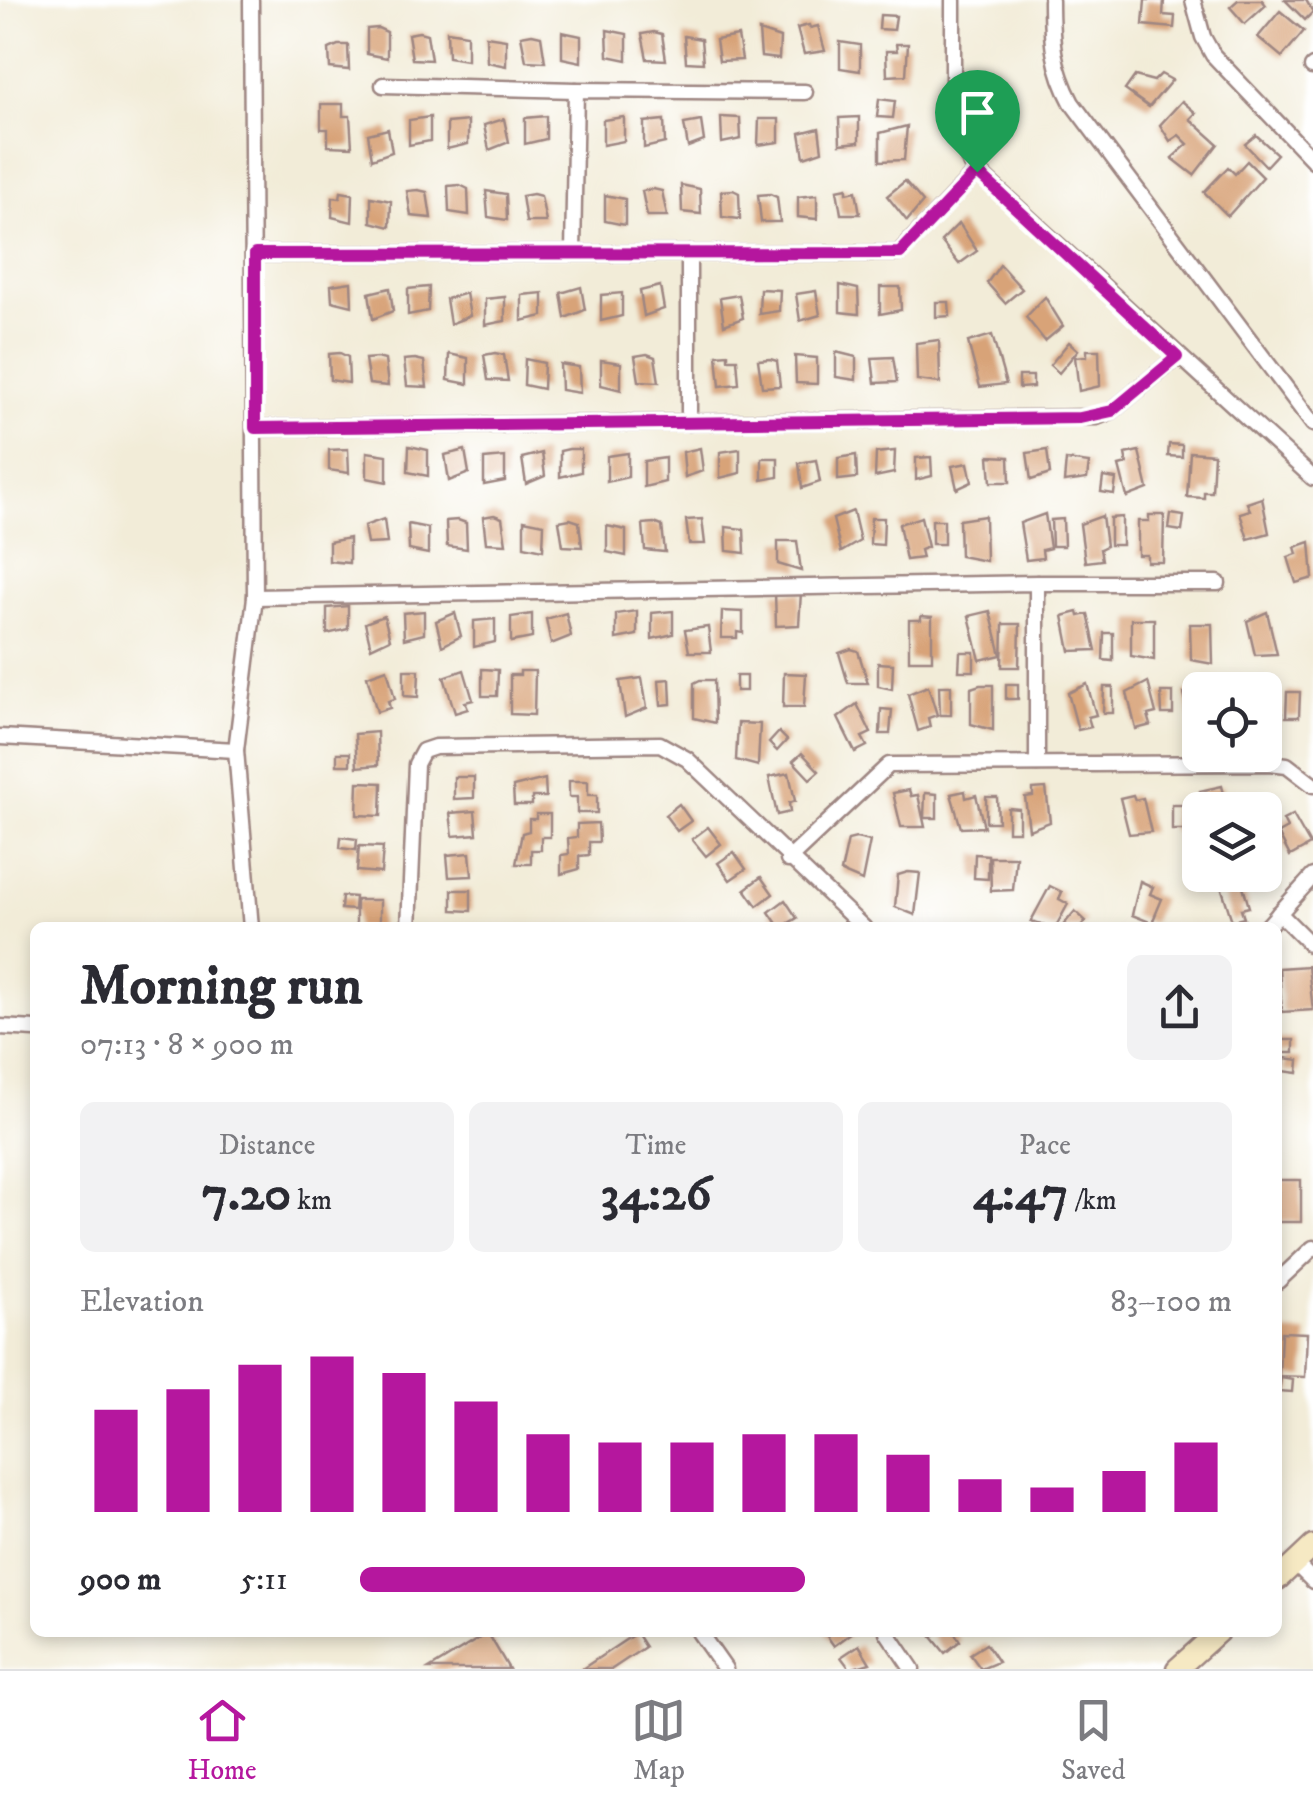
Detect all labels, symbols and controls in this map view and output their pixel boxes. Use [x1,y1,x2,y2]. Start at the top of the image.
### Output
pin [935,70,1020,173]
icon: arrive [950,85,1005,140]
map controls [1182,672,1282,892]
button: locate [1182,672,1282,772]
button: layers [1182,792,1282,892]
text: Morning run [80,953,362,1022]
button: share [1127,955,1232,1060]
text: 07:13 · 8 × 900 m [80,1025,294,1065]
text: Distance [219,1128,315,1163]
text: Time [626,1128,686,1163]
text: Pace [1019,1128,1071,1163]
text: 7.20 [202,1163,291,1226]
text: 34:26 [600,1163,712,1226]
text: 4:47 [973,1163,1068,1226]
text: km [291,1183,332,1218]
text: /km [1068,1183,1117,1218]
text: Elevation [80,1282,204,1322]
text: 83–100 m [1110,1282,1232,1322]
text: 900 m [80,1560,161,1600]
text: 5:11 [240,1560,288,1600]
tab: Home [187,1693,257,1788]
tab: Map [631,1693,686,1788]
tab: Saved [1061,1693,1126,1788]

